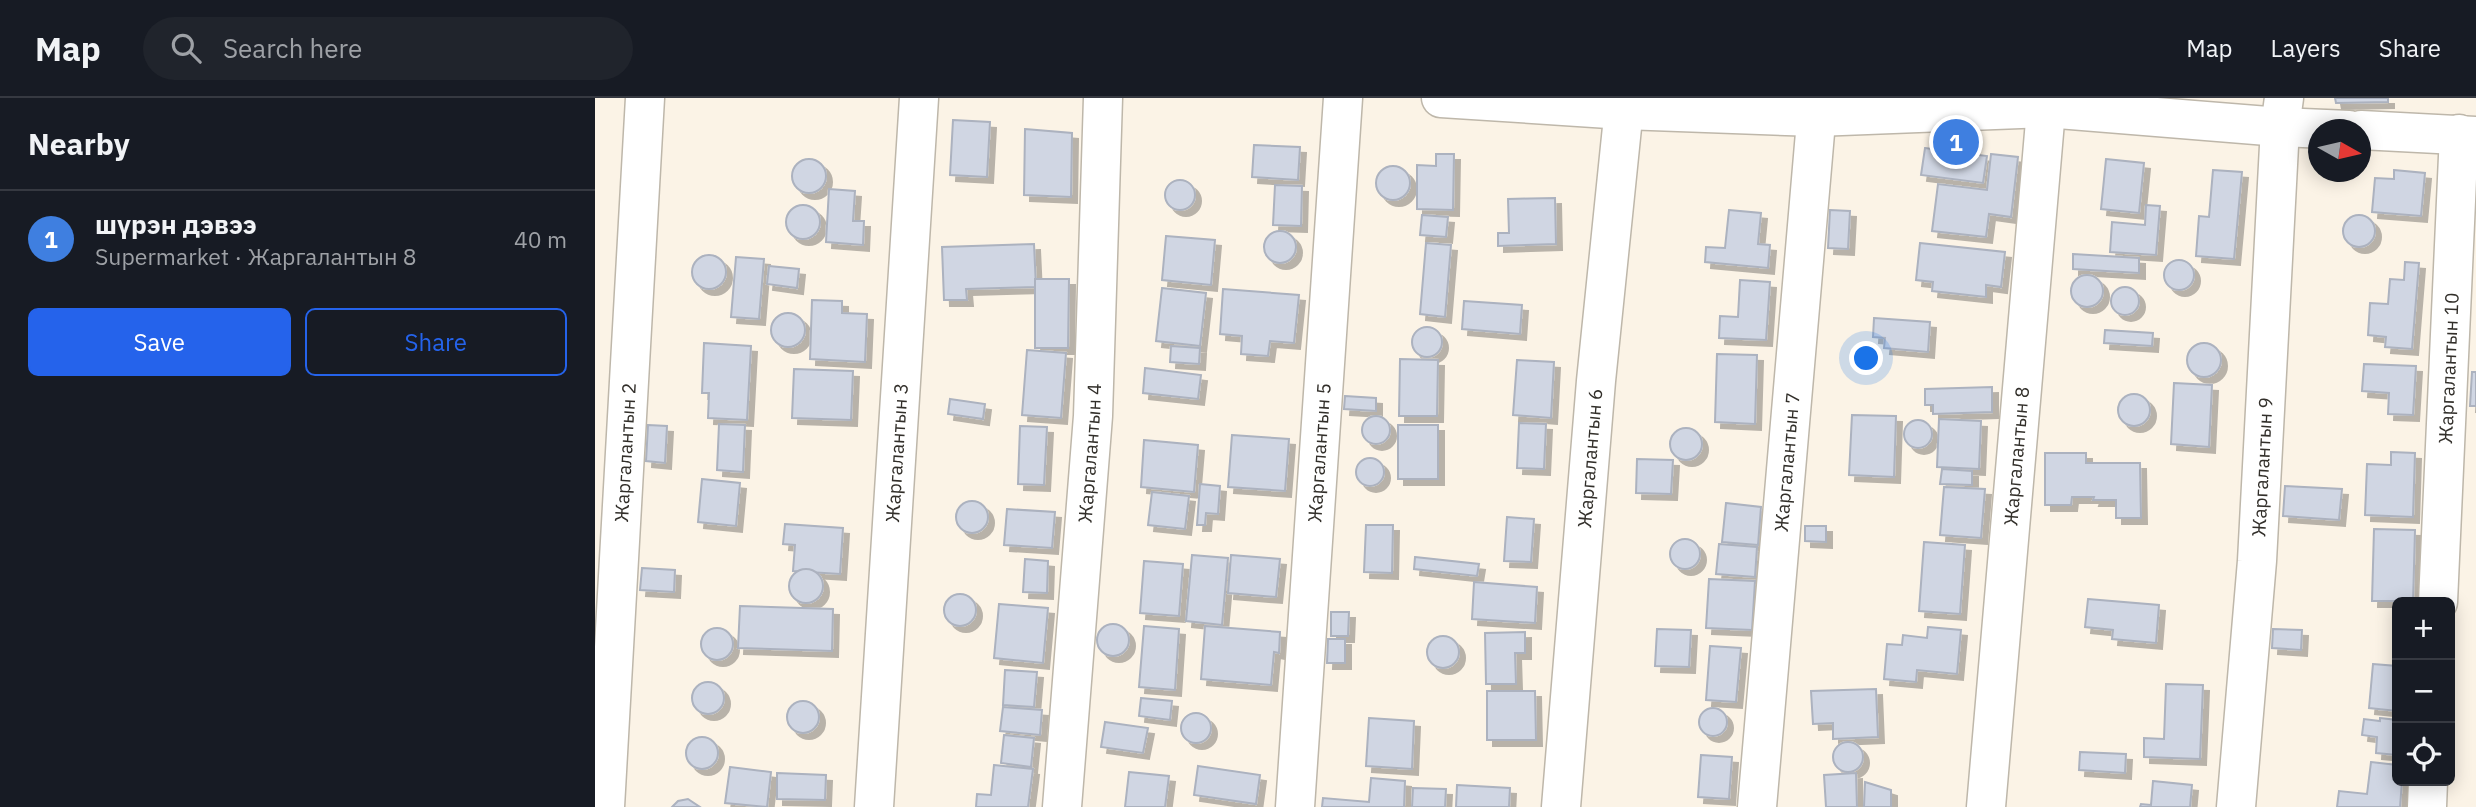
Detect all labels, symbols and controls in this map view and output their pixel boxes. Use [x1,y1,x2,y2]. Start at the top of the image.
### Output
search box [143,17,633,80]
text: Map [35,27,101,70]
icon: search [167,29,205,67]
text: Search here [223,31,362,65]
text: Map [2186,32,2233,64]
text: Layers [2271,32,2341,64]
text: Share [2379,32,2441,64]
pin: 1 [1933,116,1979,168]
north arrow [2308,119,2371,182]
text: Nearby [28,124,130,163]
text: шүрэн дэвээ [95,207,257,241]
text: 1 [44,224,58,254]
text: 40 m [514,224,567,254]
text: Supermarket · Жаргалантын 8 [95,241,417,271]
street label: Жаргалантын 10 [2433,292,2464,444]
button: Save [28,308,291,376]
button: Share [305,308,567,376]
your location [1849,341,1883,375]
street label: Жаргалантын 2 [609,382,641,523]
street label: Жаргалантын 3 [880,382,913,523]
street label: Жаргалантын 5 [1302,382,1336,523]
street label: Жаргалантын 4 [1073,383,1106,524]
street label: Жаргалантын 8 [1998,386,2034,527]
street label: Жаргалантын 6 [1572,387,1607,529]
street label: Жаргалантын 7 [1769,392,1805,533]
street label: Жаргалантын 9 [2246,397,2278,538]
map controls [2392,597,2455,786]
button: + [2392,597,2455,660]
button: − [2392,660,2455,723]
button: locate [2392,723,2455,786]

